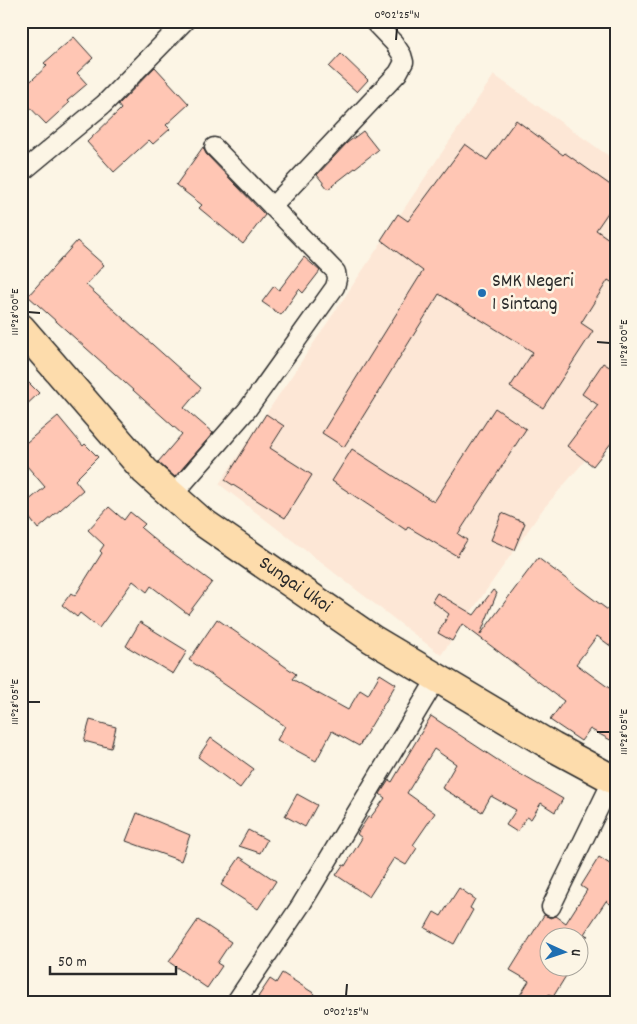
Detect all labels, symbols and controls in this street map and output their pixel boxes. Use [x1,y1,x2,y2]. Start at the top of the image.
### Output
text: 0°02'25"N [374,7,420,24]
place label: SMK Negeri 1 Sintang [492,268,574,319]
marker: SMK Negeri 1 Sintang [476,287,488,299]
text: 111°28'00"E [7,288,24,335]
text: 111°28'00"E [616,319,633,366]
street label: Sungai Ukoi [252,550,337,621]
text: 111°28'05"E [7,678,24,725]
text: 111°28'05"E [616,708,633,755]
north arrow [540,926,590,976]
scale bar [50,944,176,976]
text: U [565,949,585,957]
text: 50 m [58,952,87,974]
text: 0°02'25"N [323,1004,369,1021]

